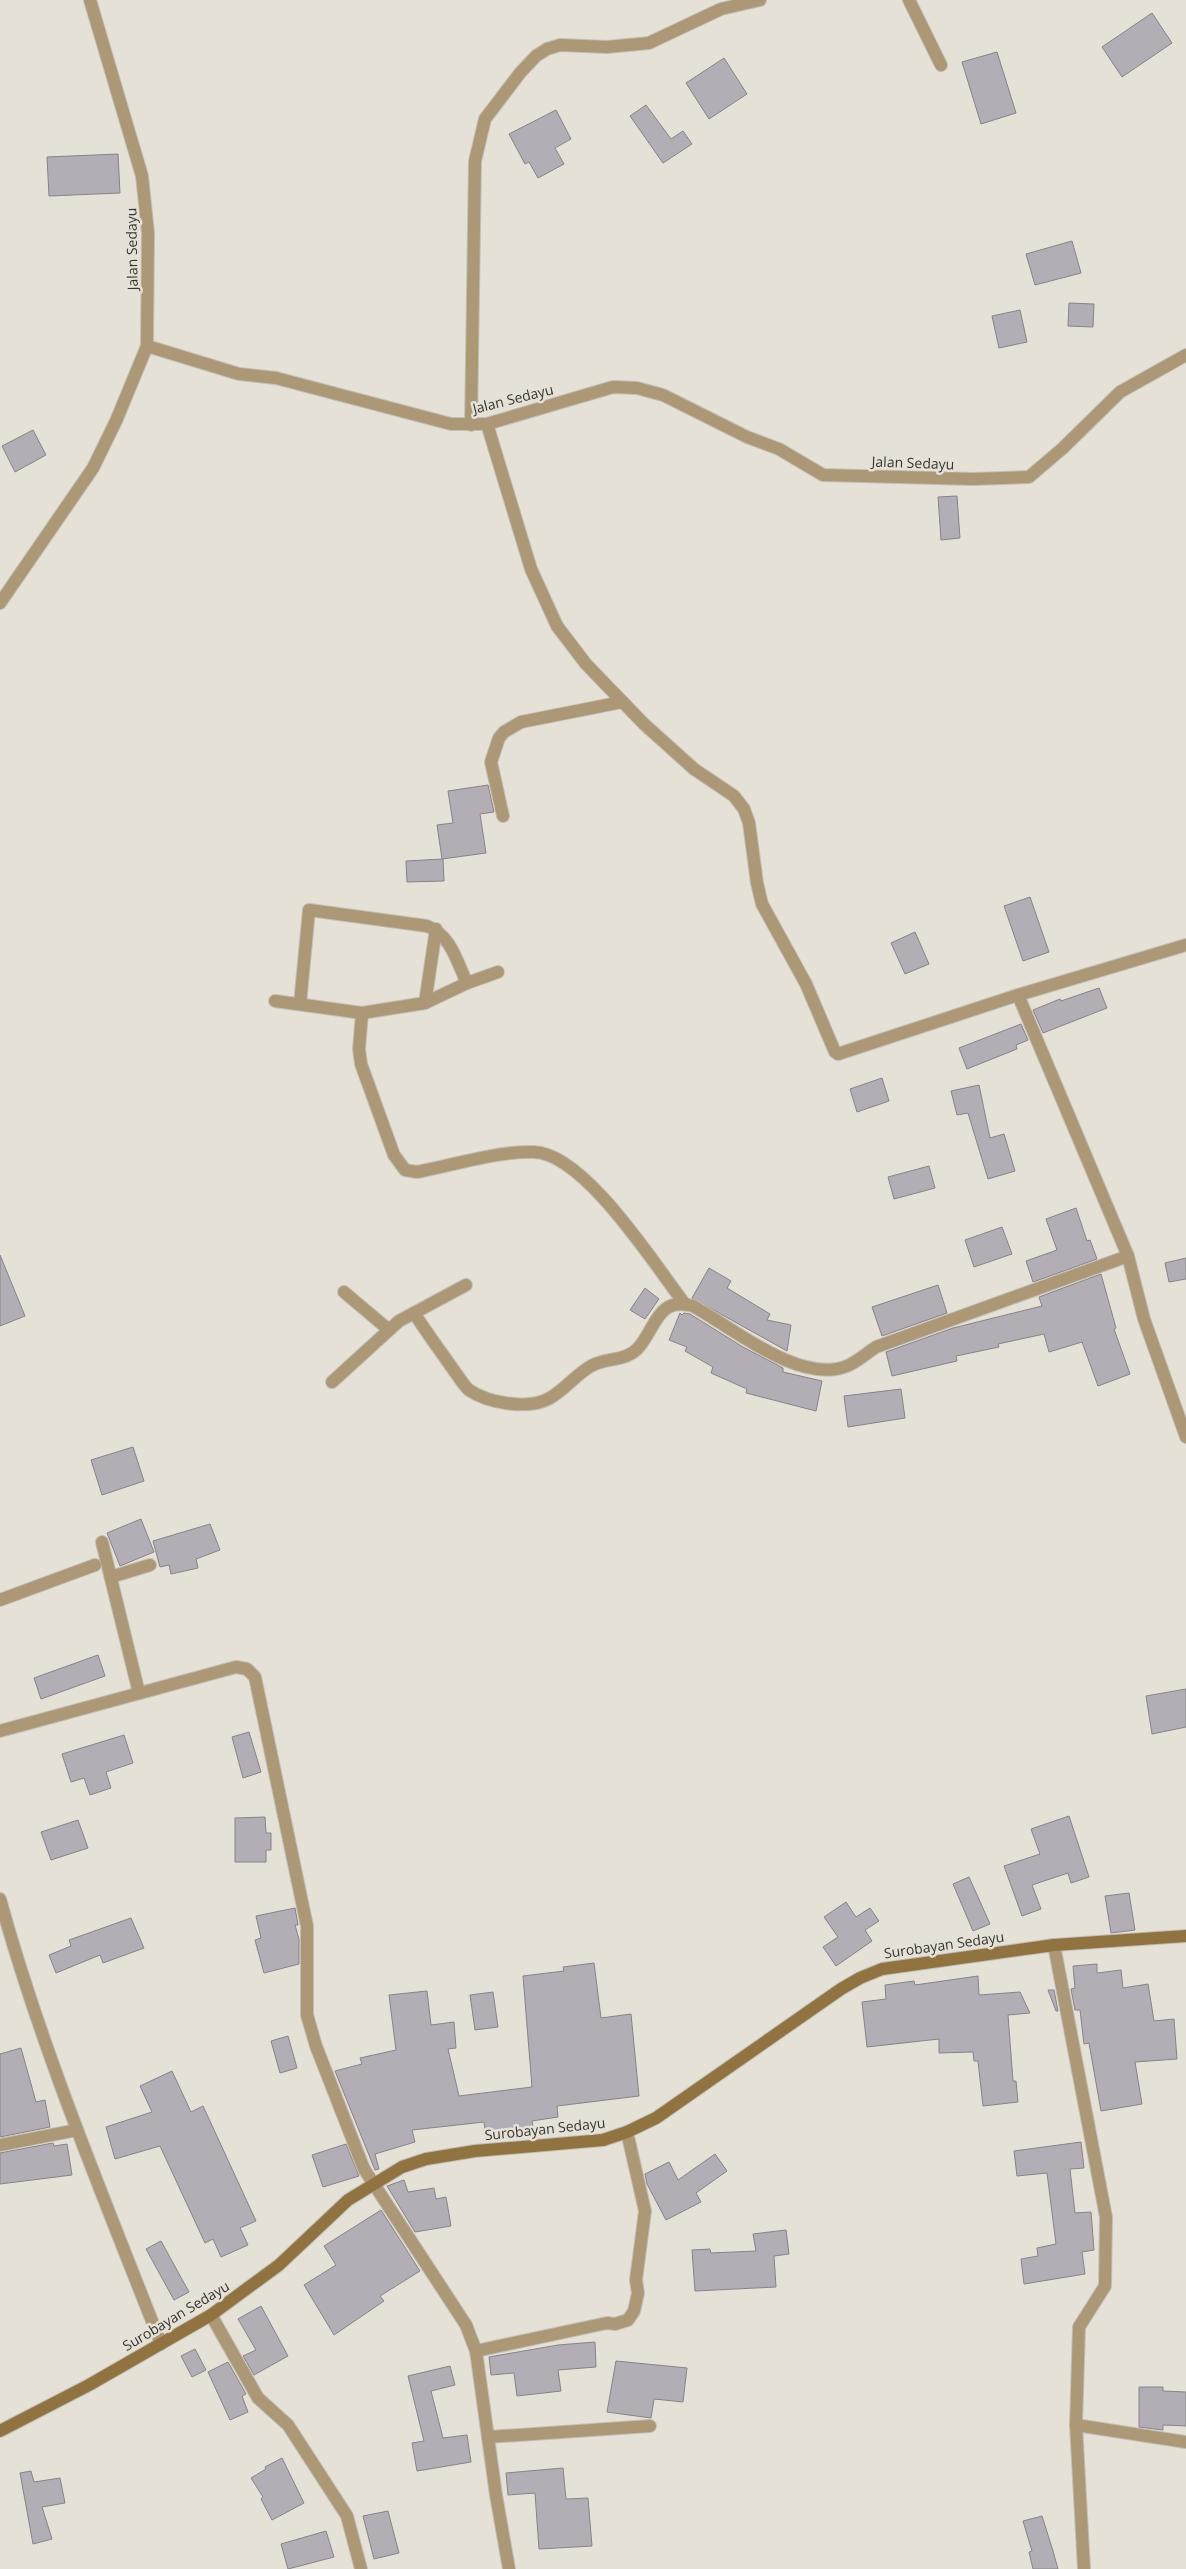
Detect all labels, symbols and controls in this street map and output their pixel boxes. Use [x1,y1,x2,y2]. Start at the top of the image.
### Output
street label: Jalan Sedayu [121,208,142,292]
street label: Jalan Sedayu [469,379,555,418]
street label: Jalan Sedayu [869,451,955,473]
street label: Surobayan Sedayu [883,1927,1005,1962]
street label: Surobayan Sedayu [484,2113,606,2144]
street label: Surobayan Sedayu [119,2276,233,2355]

